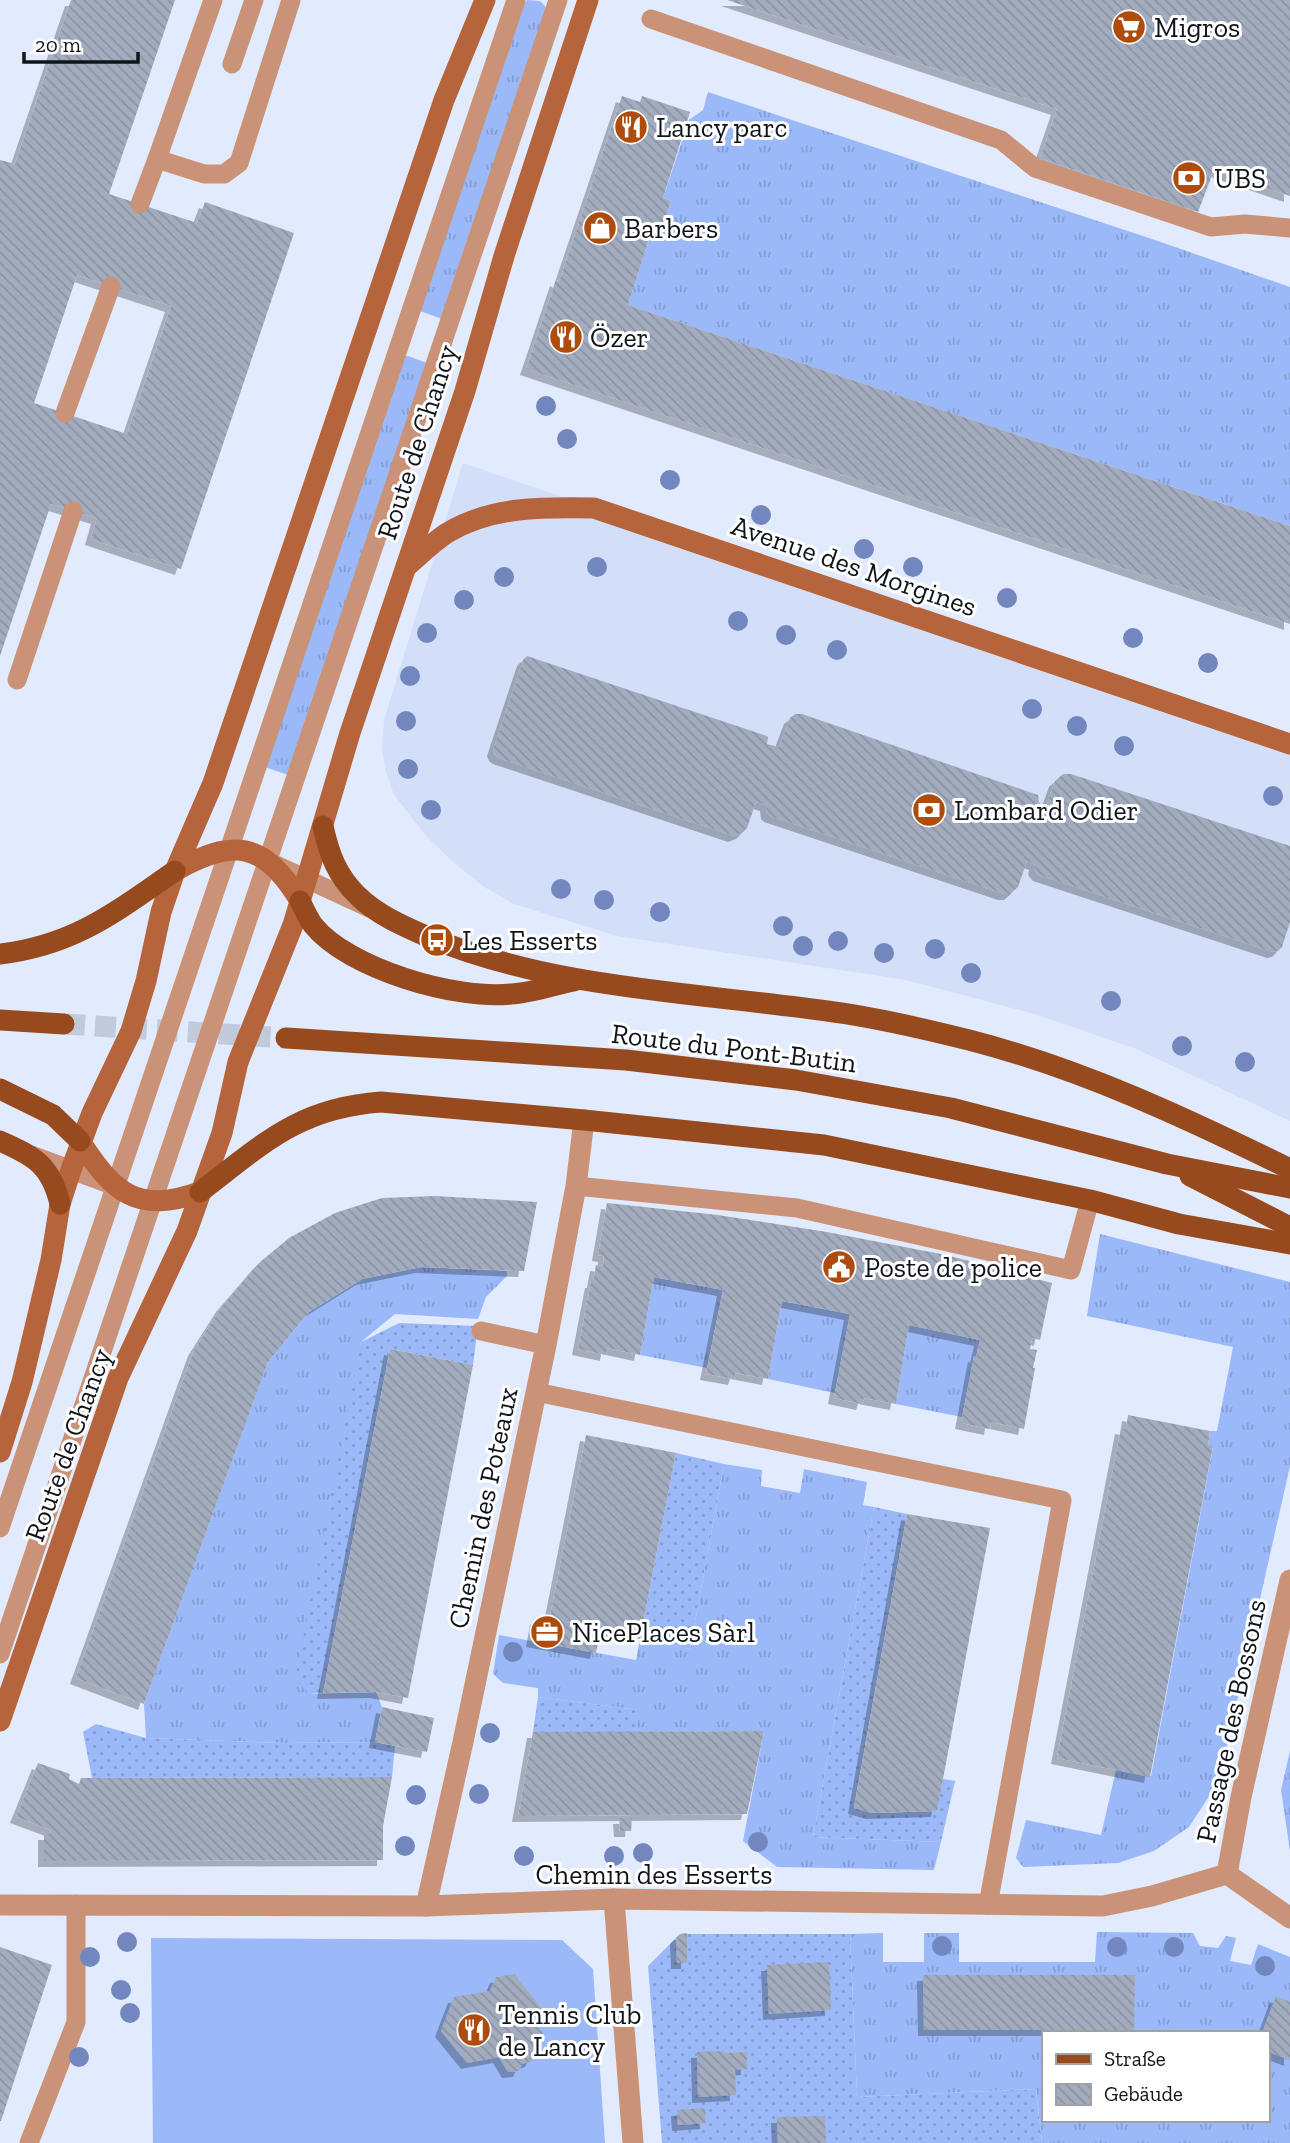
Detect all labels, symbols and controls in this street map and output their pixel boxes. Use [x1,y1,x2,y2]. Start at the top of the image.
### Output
supermarket icon: Migros [1110,8,1148,46]
place label: Migros [1154,11,1240,44]
scale bar [24,21,138,65]
text: 20 m [35,32,81,57]
restaurant icon: Lancy parc [612,108,650,146]
place label: Lancy parc [656,111,787,144]
bank icon: UBS [1170,159,1208,197]
place label: UBS [1214,162,1266,195]
shop icon: Barbers [581,209,619,247]
place label: Barbers [624,212,718,245]
restaurant icon: Özer [547,318,585,356]
place label: Özer [590,321,648,354]
street label: Route de Chancy [370,340,464,543]
street label: Avenue des Morgines [727,509,981,623]
bank icon: Lombard Odier [910,791,948,829]
place label: Lombard Odier [954,794,1138,827]
bus stop icon: Les Esserts [418,921,456,959]
place label: Les Esserts [462,924,598,957]
street label: Route du Pont-Butin [610,1017,858,1079]
public building icon: Poste de police [820,1248,858,1286]
place label: Poste de police [864,1251,1042,1284]
street label: Route de Chancy [18,1344,118,1546]
street label: Chemin des Poteaux [441,1385,525,1631]
street label: Passage des Bossons [1189,1596,1273,1846]
office icon: NicePlaces Sàrl [528,1613,566,1651]
place label: NicePlaces Sàrl [572,1616,755,1649]
street label: Chemin des Esserts [535,1858,773,1891]
place label: Tennis Club de Lancy [498,1998,641,2063]
restaurant icon: Tennis Club de Lancy [455,2011,493,2049]
legend [1042,2031,1269,2122]
text: Straße [1104,2046,1166,2071]
text: Gebäude [1104,2081,1183,2106]

